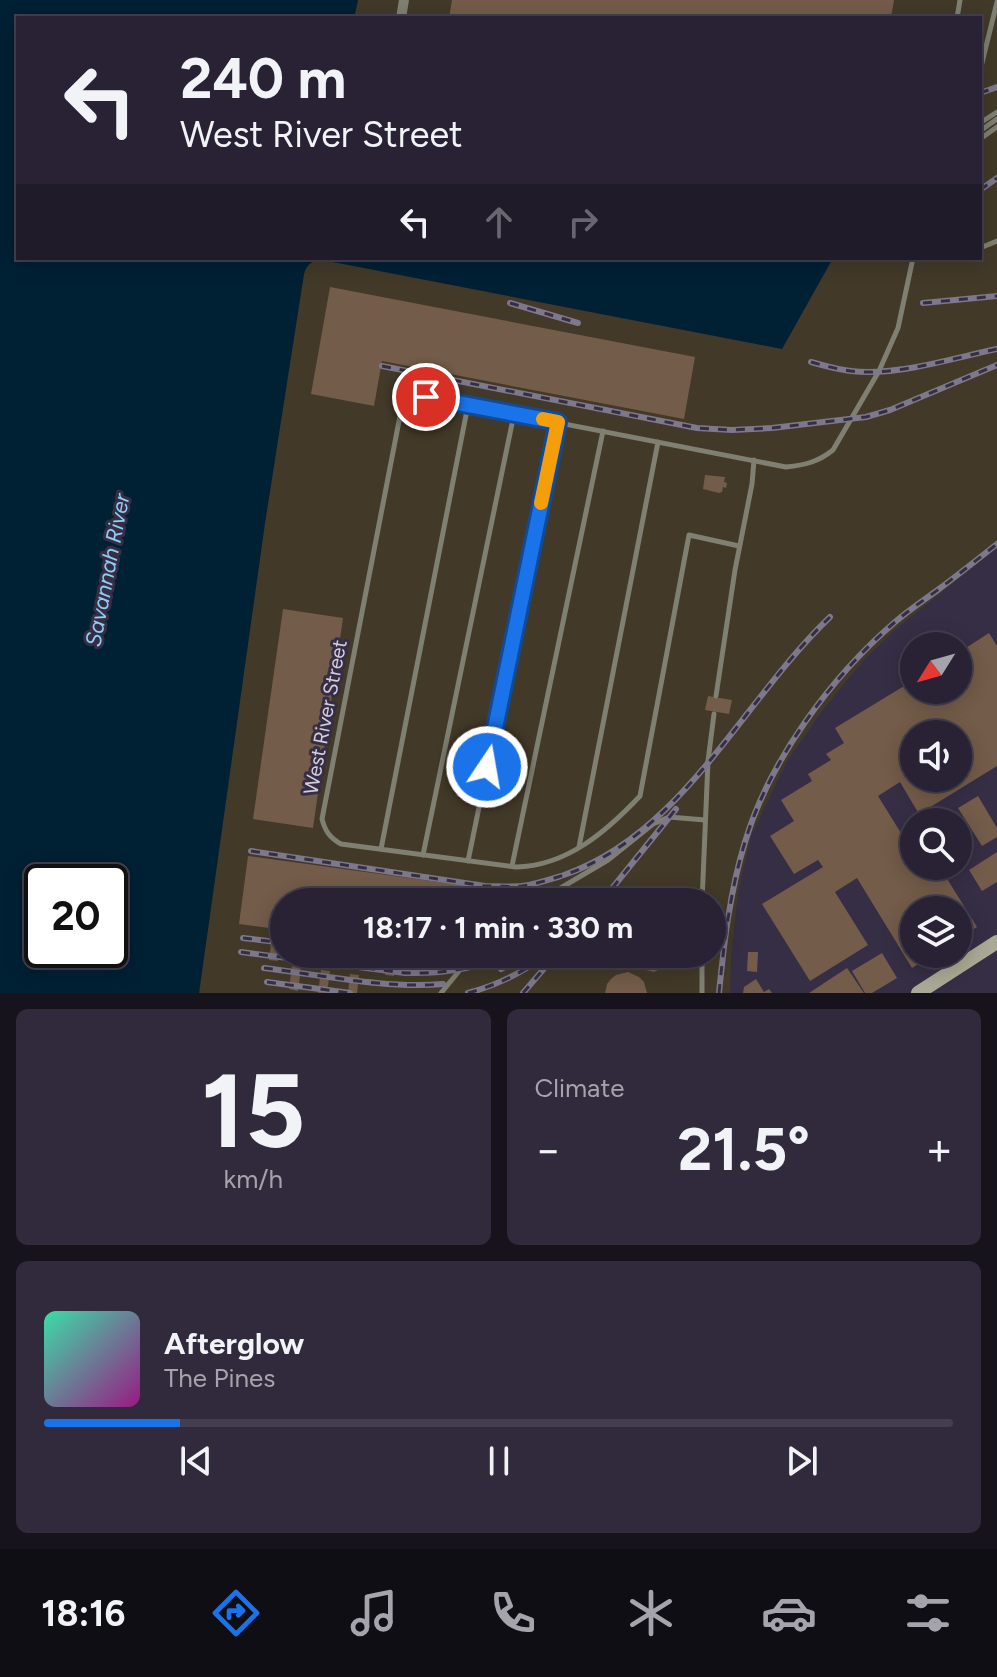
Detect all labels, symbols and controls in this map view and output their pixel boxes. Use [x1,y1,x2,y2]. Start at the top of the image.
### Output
text: 240 m [180,45,346,112]
icon: left [48,48,152,152]
text: West River Street [180,113,463,156]
icon: left [393,200,437,244]
icon: ahead [477,200,521,244]
icon: right [561,200,605,244]
pin [392,363,460,431]
icon: arrive [404,375,448,419]
water label: Savannah River [79,490,136,649]
north arrow [900,632,972,704]
map controls [900,632,972,968]
street label: West River Street [298,638,352,796]
button: sound [900,720,972,792]
position arrow [445,725,529,809]
button: search [900,808,972,880]
speed limit sign: 20 [24,864,128,968]
button: layers [900,896,972,968]
text: 18:17 · 1 min · 330 m [363,909,633,946]
text: 15 [201,1048,305,1173]
text: Climate [535,1072,624,1104]
text: 21.5° [678,1113,810,1185]
text: − [535,1123,562,1176]
text: + [926,1123,953,1176]
text: km/h [224,1163,283,1195]
text: Afterglow [164,1325,304,1362]
text: The Pines [164,1362,275,1394]
icon: previous [174,1439,218,1483]
icon: pause [477,1439,521,1483]
icon: next [780,1439,824,1483]
icon: directions [208,1585,264,1641]
icon: music [346,1585,402,1641]
icon: phone [485,1585,541,1641]
icon: climate [623,1585,679,1641]
icon: car [761,1585,817,1641]
icon: filters [900,1585,956,1641]
text: 18:16 [41,1592,125,1635]

